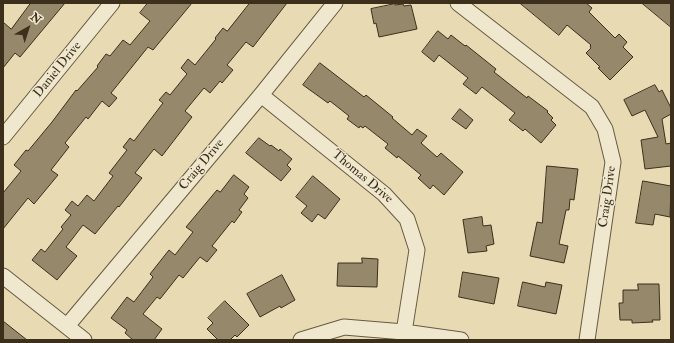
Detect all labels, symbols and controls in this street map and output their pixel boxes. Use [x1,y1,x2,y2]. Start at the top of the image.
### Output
north arrow [8,8,48,48]
text: N [28,10,44,26]
street label: Daniel Drive [31,39,85,101]
street label: Craig Drive [176,136,228,194]
street label: Thomas Drive [328,147,396,207]
street label: Craig Drive [596,165,620,229]

